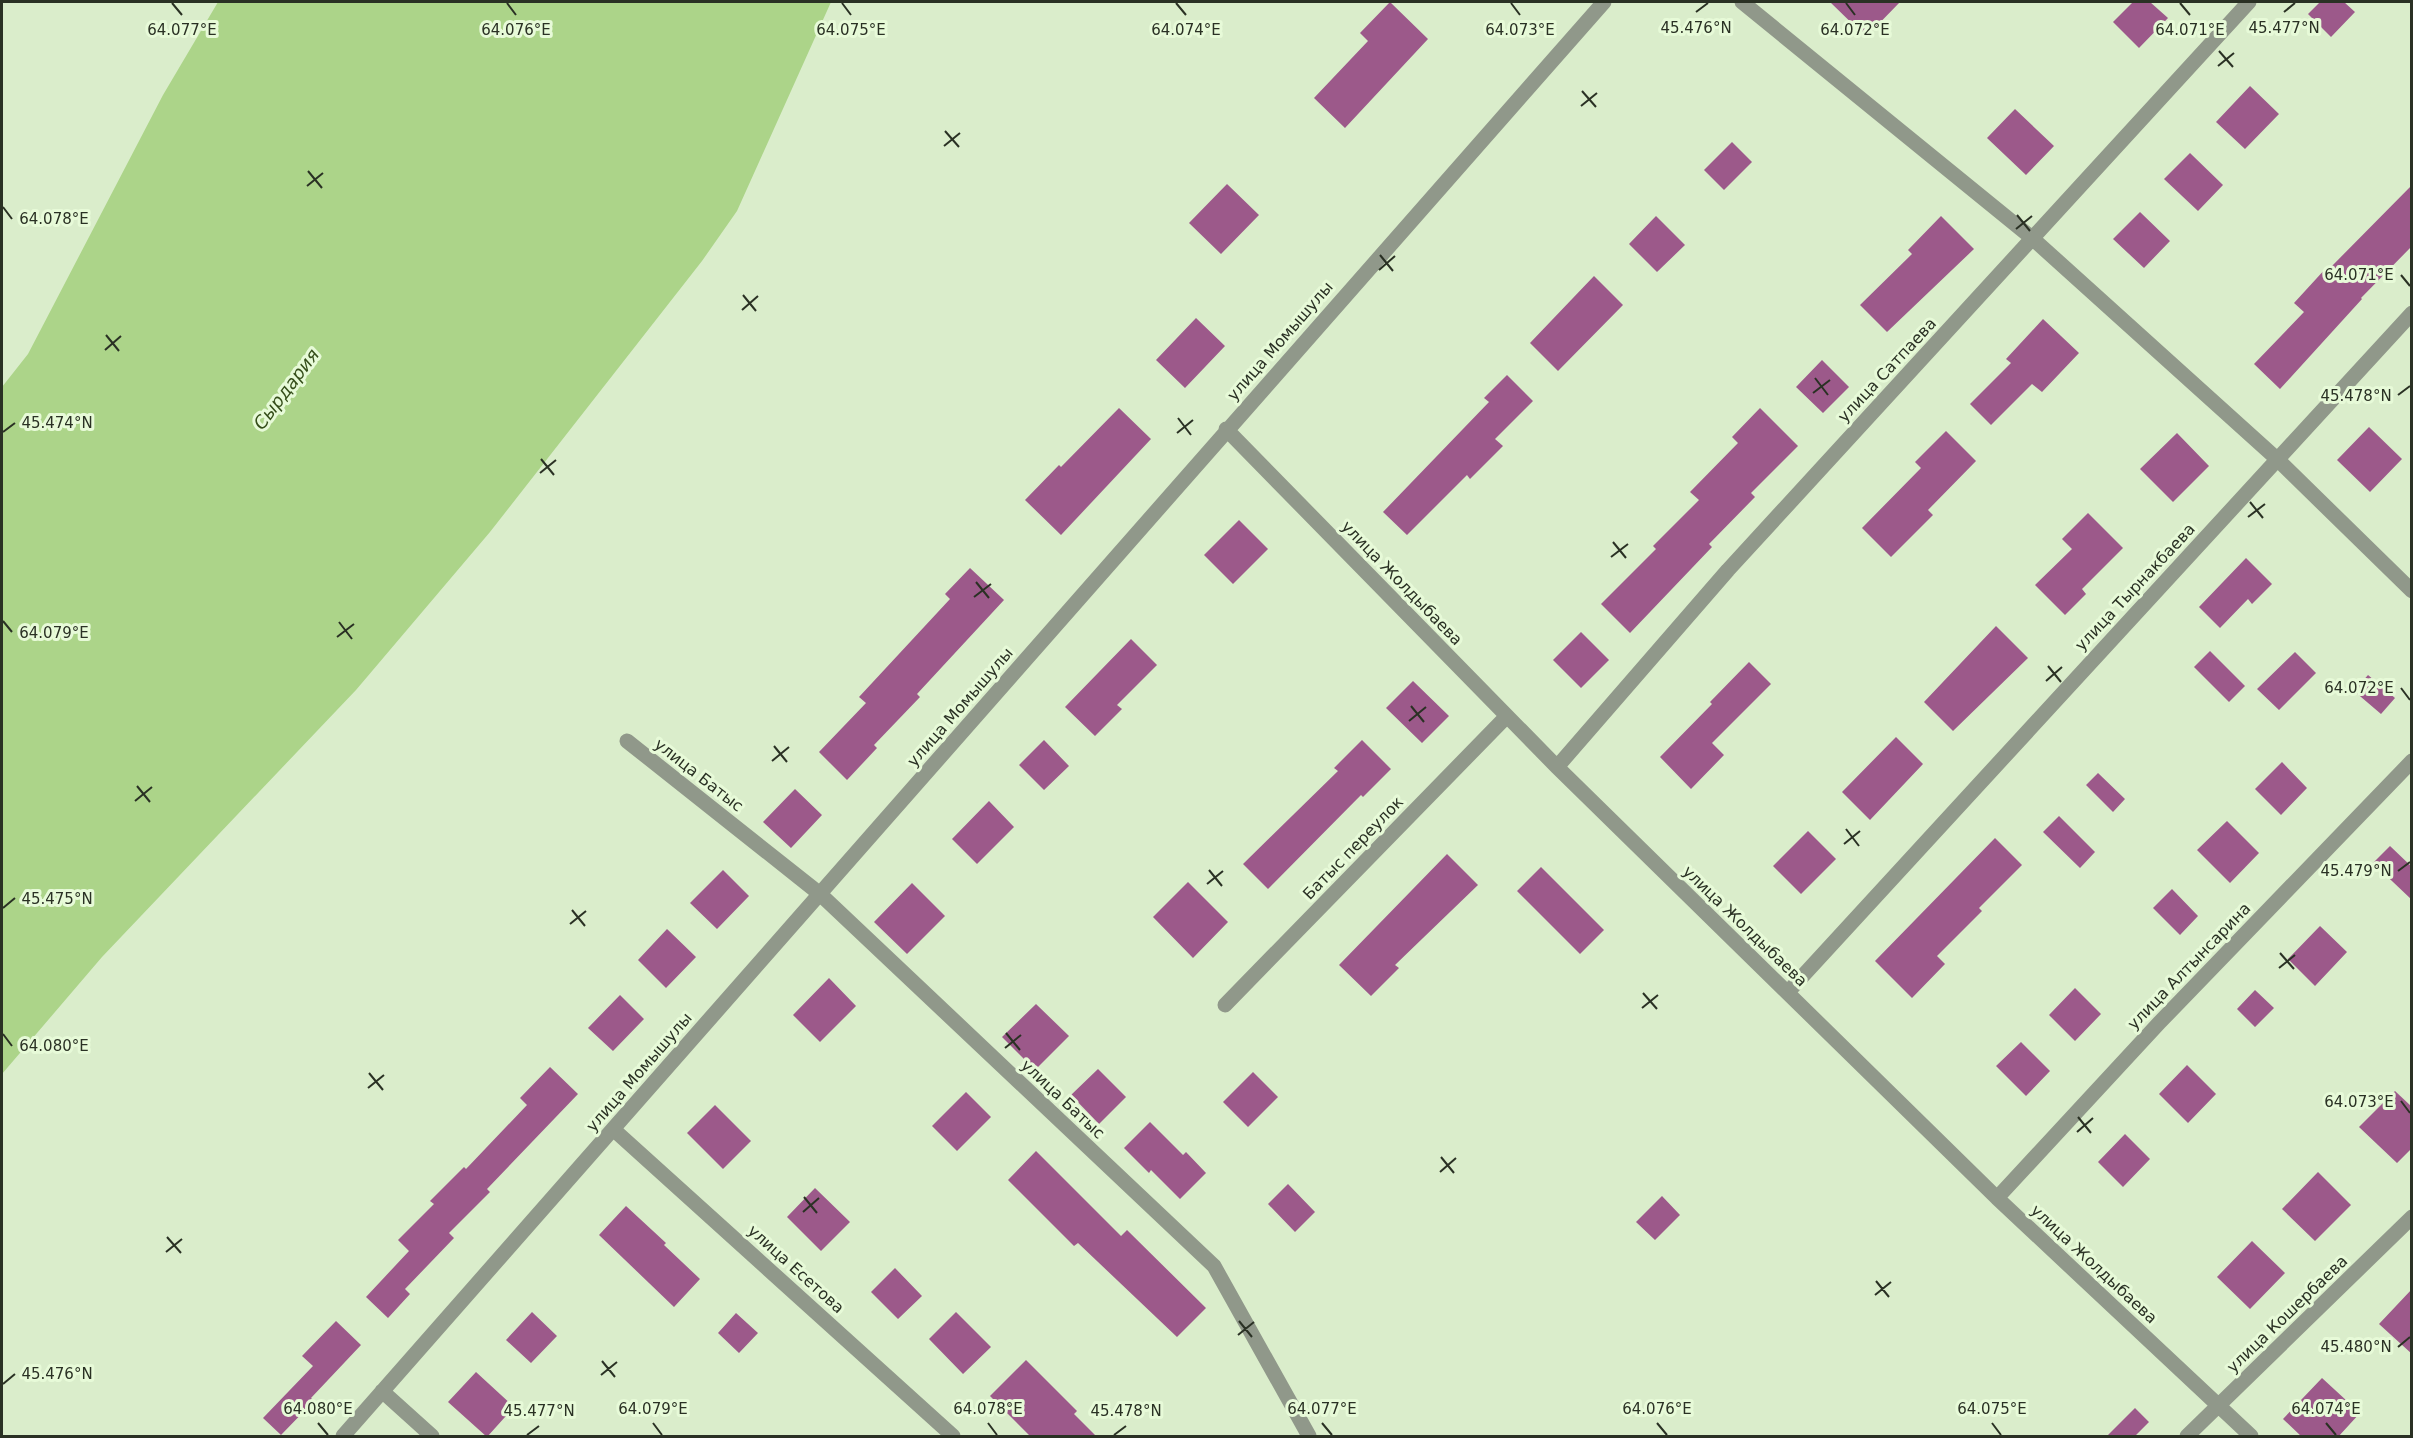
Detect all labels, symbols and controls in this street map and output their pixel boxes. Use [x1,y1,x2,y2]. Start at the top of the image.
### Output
text: 45.476°N [1660,19,1732,37]
text: 45.477°N [2248,19,2320,37]
text: 64.077°E [147,21,217,39]
text: 64.076°E [481,21,551,39]
text: 64.075°E [816,21,886,39]
text: 64.074°E [1151,21,1221,39]
text: 64.073°E [1485,21,1555,39]
text: 64.072°E [1820,21,1890,39]
text: 64.071°E [2155,21,2225,39]
text: 64.078°E [19,210,89,228]
text: 64.071°E [2324,266,2394,284]
street label: улица Момышулы [1223,278,1337,404]
street label: улица Сатпаева [1834,314,1940,426]
water label: Сырдария [249,344,323,434]
text: 45.478°N [2320,387,2392,405]
text: 45.474°N [21,414,93,432]
street label: улица Жолдыбаева [1338,517,1466,649]
street label: улица Тырнакбаева [2071,519,2199,655]
text: 64.079°E [19,624,89,642]
street label: улица Момышулы [903,644,1017,770]
text: 64.072°E [2324,679,2394,697]
street label: улица Батыс [651,734,747,816]
street label: Батыс переулок [1299,792,1407,904]
street label: улица Жолдыбаева [1679,862,1811,990]
text: 45.479°N [2320,862,2392,880]
text: 45.475°N [21,890,93,908]
street label: улица Алтынсарина [2124,899,2254,1033]
street label: улица Момышулы [582,1009,696,1135]
text: 64.080°E [19,1037,89,1055]
street label: улица Батыс [1017,1055,1109,1143]
text: 64.073°E [2324,1093,2394,1111]
street label: улица Жолдыбаева [2027,1201,2161,1327]
street label: улица Есетова [744,1221,848,1317]
street label: улица Кошербаева [2223,1251,2351,1377]
text: 45.480°N [2320,1338,2392,1356]
text: 45.476°N [21,1365,93,1383]
text: 64.080°E [283,1400,353,1418]
text: 64.079°E [618,1400,688,1418]
text: 64.078°E [953,1400,1023,1418]
text: 64.077°E [1287,1400,1357,1418]
text: 64.076°E [1622,1400,1692,1418]
text: 64.075°E [1957,1400,2027,1418]
text: 64.074°E [2291,1400,2361,1418]
text: 45.477°N [503,1402,575,1420]
text: 45.478°N [1090,1402,1162,1420]

